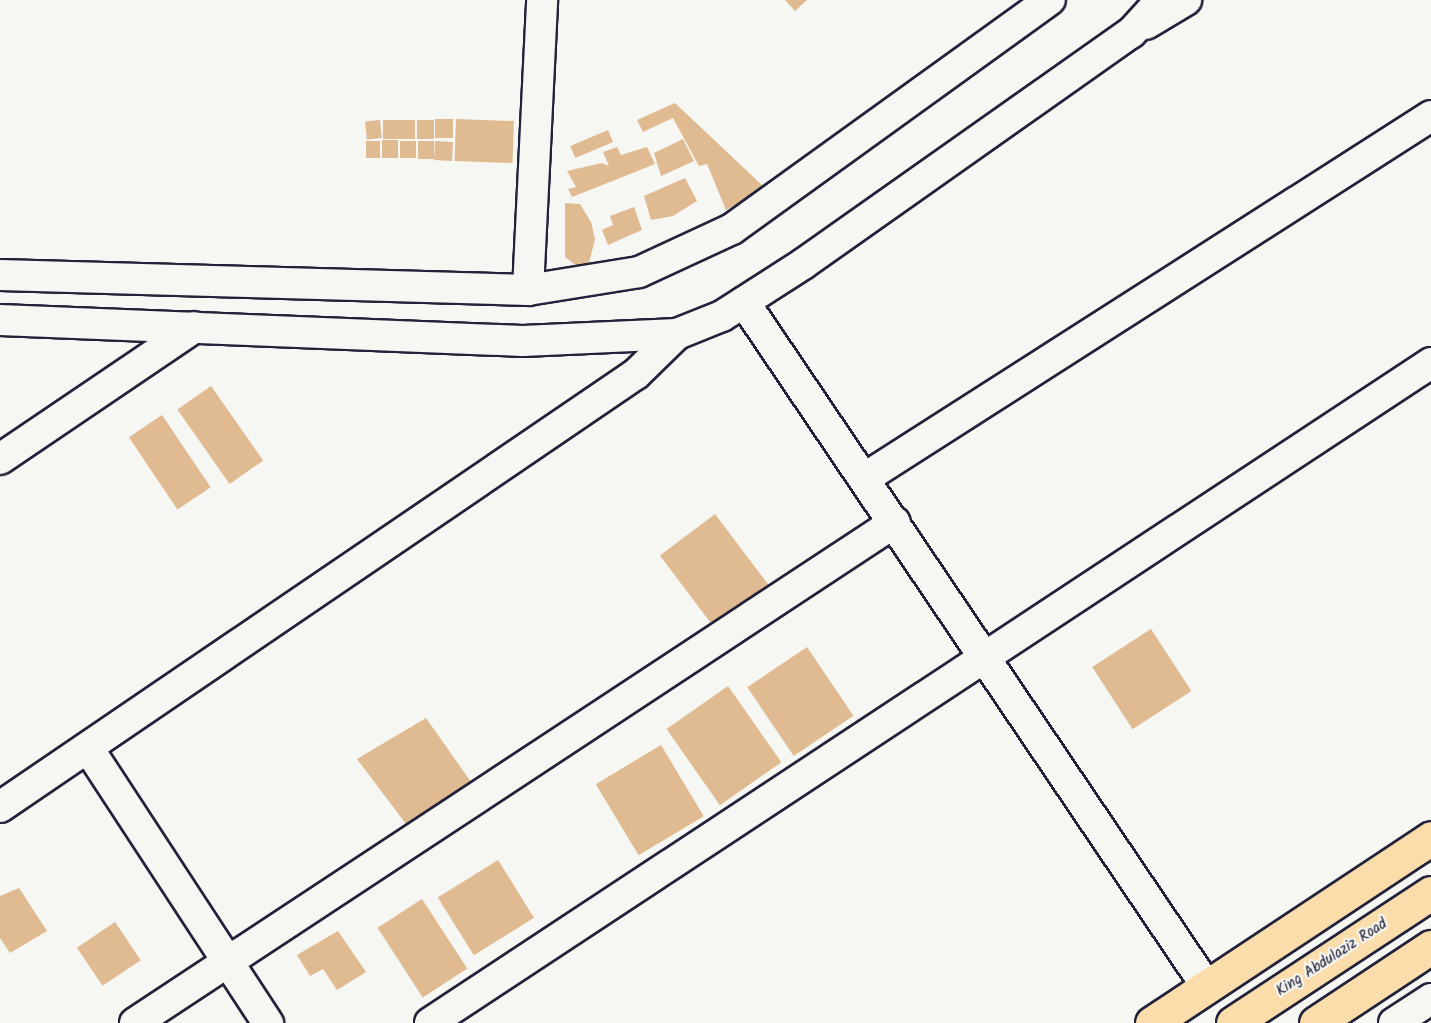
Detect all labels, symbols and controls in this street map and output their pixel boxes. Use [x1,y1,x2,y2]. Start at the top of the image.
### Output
street label: King Abdulaziz Road [1273,915,1391,1001]

